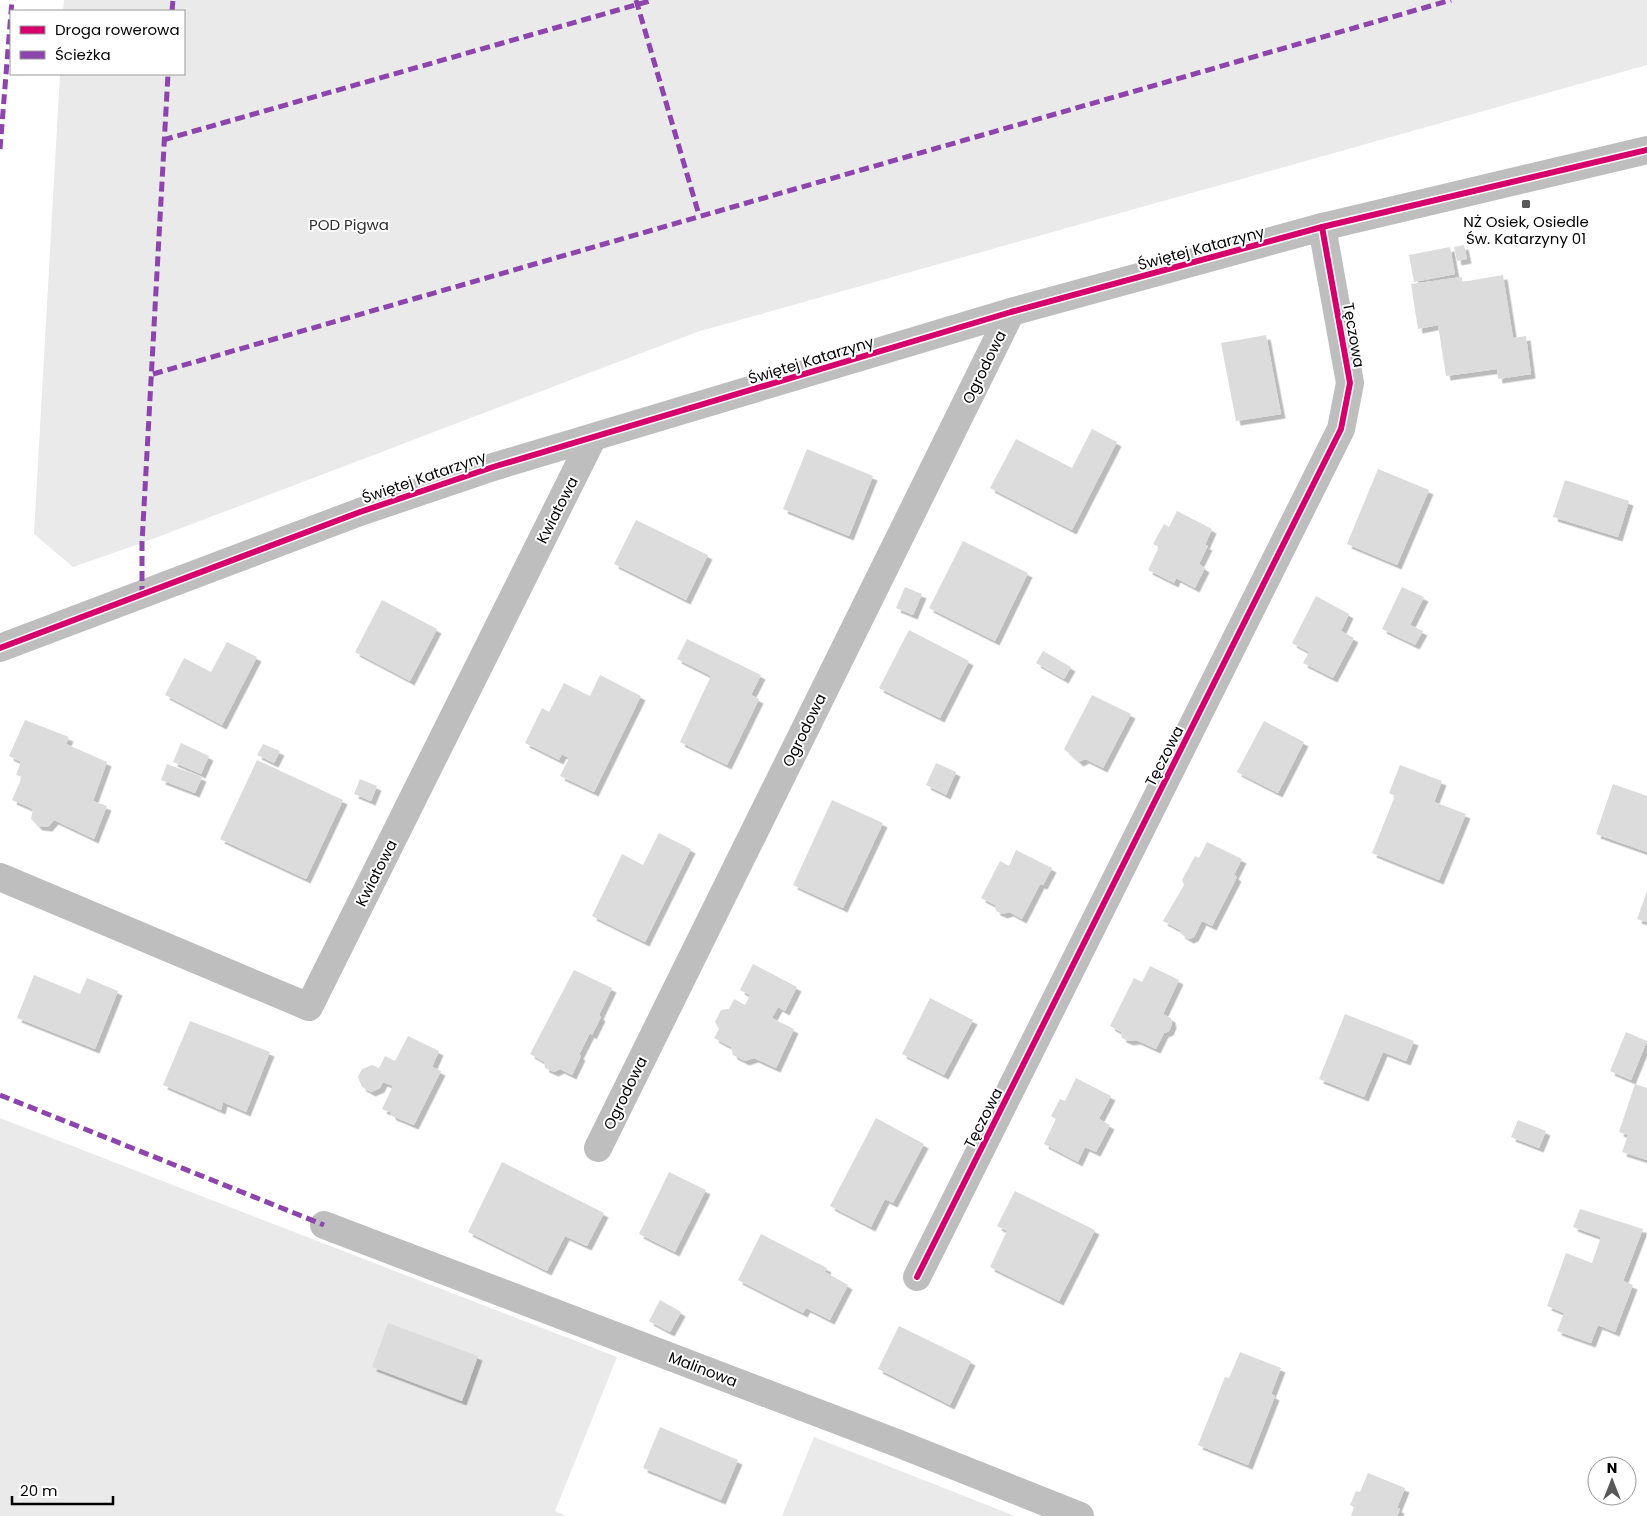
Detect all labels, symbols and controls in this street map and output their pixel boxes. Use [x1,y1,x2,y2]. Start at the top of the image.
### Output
legend [10,10,185,75]
text: Droga rowerowa [55,19,180,40]
text: Ścieżka [55,44,111,65]
marker: NŻ Osiek, Osiedle Św. Katarzyny 01 [1520,198,1532,210]
place label: NŻ Osiek, Osiedle Św. Katarzyny 01 [1463,211,1589,249]
park label: POD Pigwa [309,214,389,235]
street label: Świętej Katarzyny [1135,221,1267,275]
street label: Tęczowa [1338,301,1370,369]
street label: Ogrodowa [957,327,1011,407]
street label: Świętej Katarzyny [746,331,877,389]
street label: Świętej Katarzyny [359,446,490,508]
street label: Kwiatowa [531,473,583,547]
street label: Ogrodowa [777,690,831,770]
street label: Tęczowa [1140,722,1188,790]
street label: Kwiatowa [350,836,402,910]
street label: Ogrodowa [598,1053,652,1133]
street label: Tęczowa [959,1084,1007,1152]
street label: Malinowa [666,1346,740,1392]
north arrow [1587,1456,1637,1506]
text: N [1607,1458,1617,1478]
scale bar [12,1474,114,1506]
text: 20 m [20,1480,58,1501]

